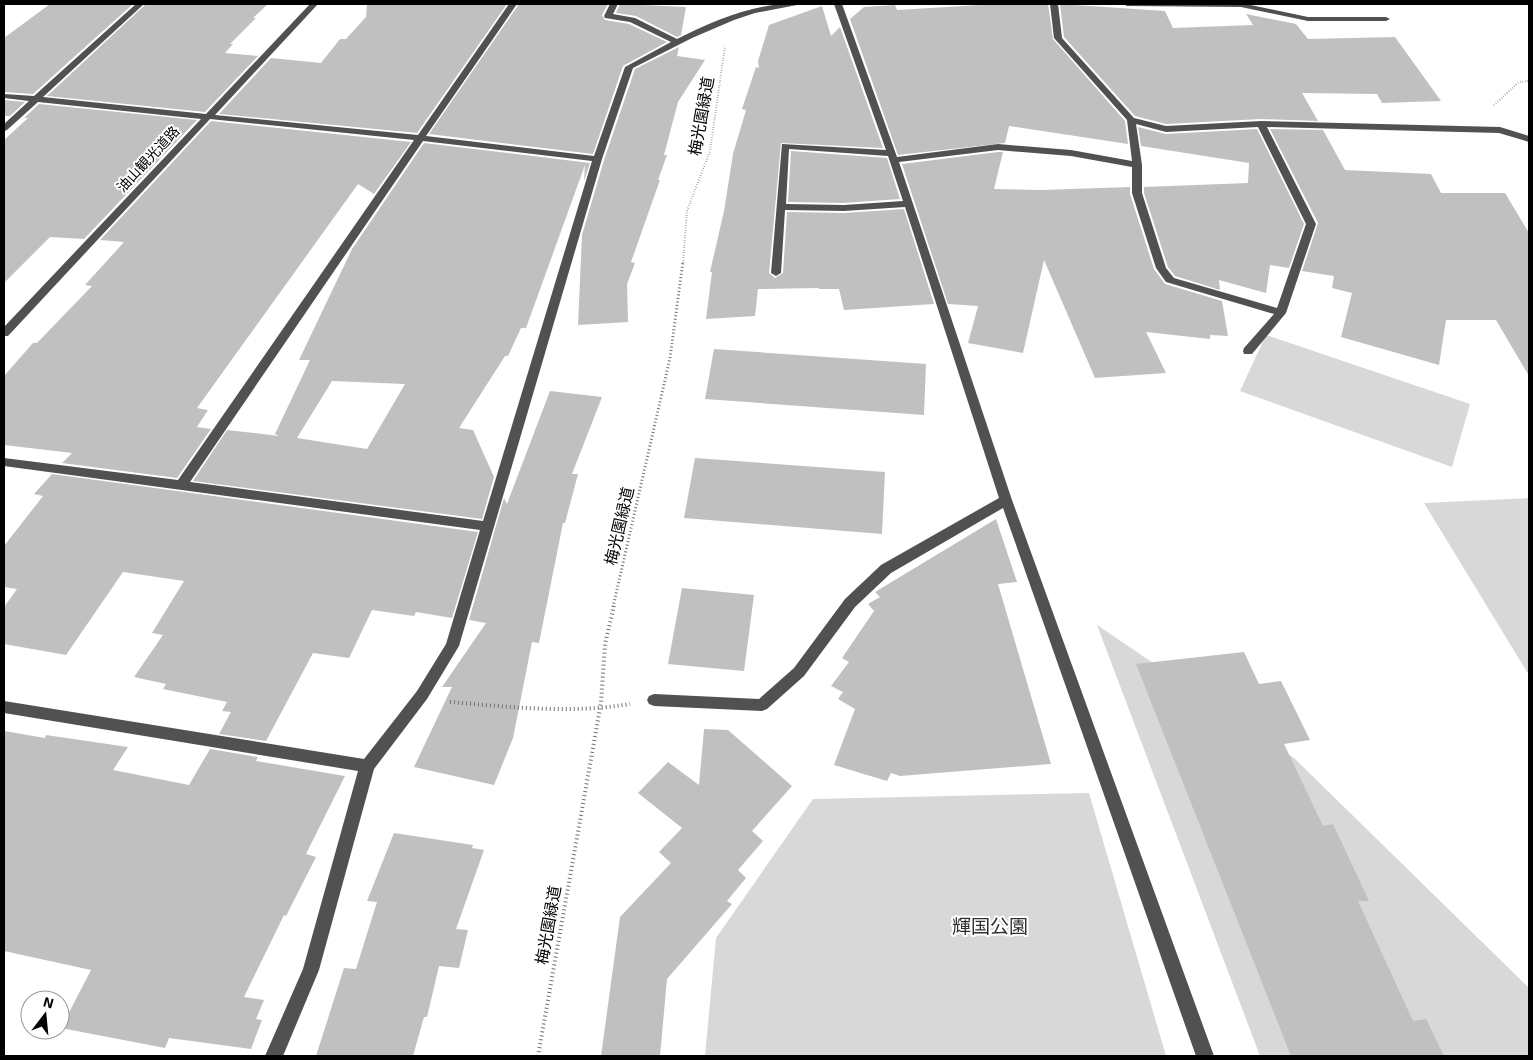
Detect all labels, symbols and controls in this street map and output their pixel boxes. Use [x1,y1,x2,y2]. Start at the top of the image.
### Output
street label: 梅光園緑道 [684,75,717,157]
street label: 油山観光道路 [113,122,182,195]
street label: 梅光園緑道 [600,485,637,567]
street label: 梅光園緑道 [531,884,564,966]
park label: 輝国公園 [952,914,1028,937]
north arrow [20,990,70,1040]
text: N [42,992,56,1012]

